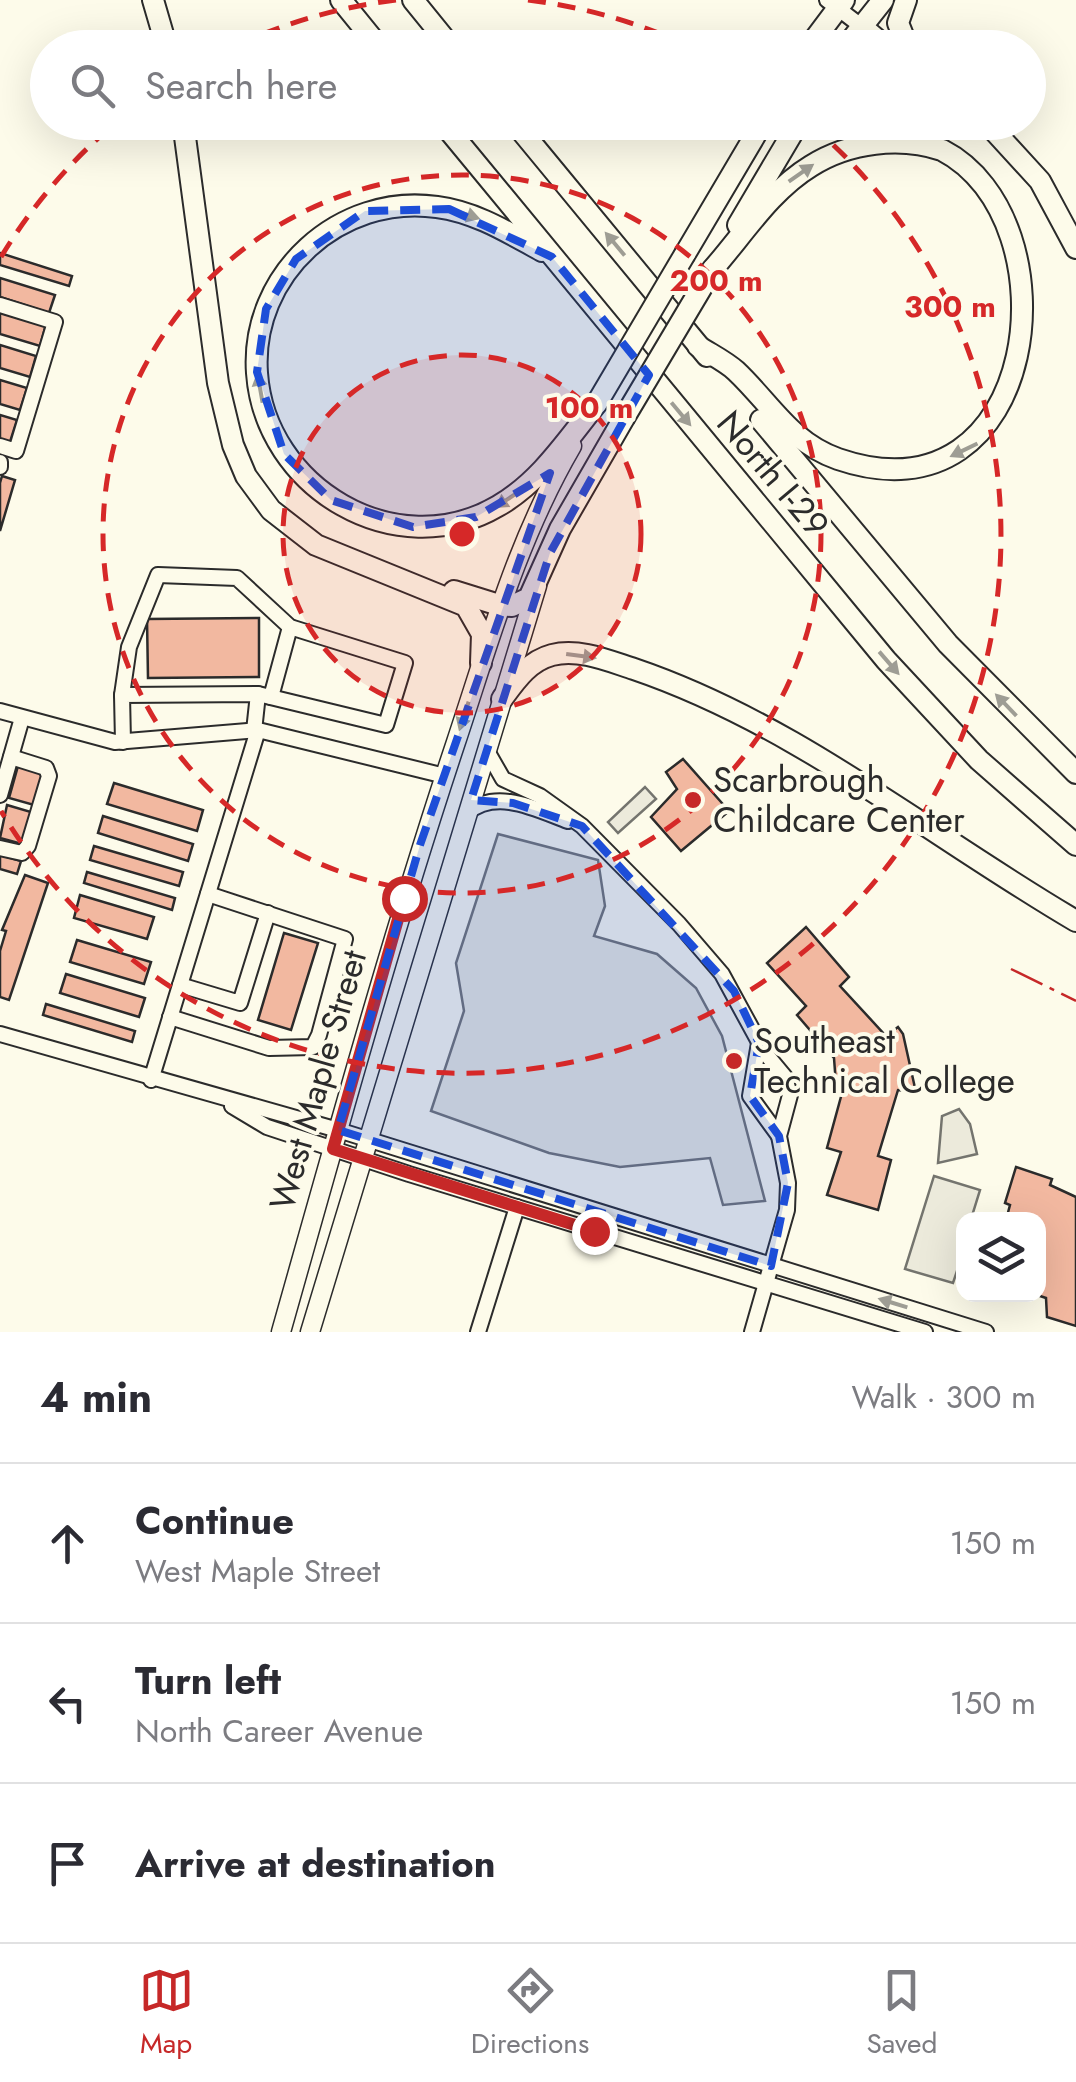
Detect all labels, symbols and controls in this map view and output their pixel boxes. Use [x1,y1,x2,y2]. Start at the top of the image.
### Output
search box [30,30,1046,140]
icon: search [65,58,120,113]
text: Search here [145,58,337,113]
one-way arrow [788,164,814,183]
one-way arrow [450,207,480,222]
one-way arrow [605,231,626,256]
text: 200 m [670,259,763,302]
text: 300 m [904,285,996,328]
one-way arrow [252,371,267,403]
text: 100 m [545,386,633,429]
street label: North I-29 [705,400,841,548]
one-way arrow [670,401,691,426]
one-way arrow [950,442,979,459]
one-way arrow [494,489,521,508]
centre of rings [444,516,480,552]
one-way arrow [566,648,597,664]
one-way arrow [878,650,900,675]
one-way arrow [995,693,1018,717]
one-way arrow [456,702,471,732]
place label: Scarbrough Childcare Center [713,755,965,845]
marker: Scarbrough Childcare Center [682,789,704,811]
route start [382,876,428,922]
street label: West Maple Street [257,944,379,1216]
place label: Southeast Technical College [754,1016,1015,1106]
marker: Southeast Technical College [723,1050,745,1072]
route end [572,1209,618,1255]
map controls [956,1212,1046,1302]
button: layers [956,1212,1046,1302]
one-way arrow [878,1295,908,1310]
text: 4 min [40,1367,152,1428]
text: Walk · 300 m [851,1374,1036,1420]
text: Continue [135,1493,294,1548]
icon: ahead [40,1516,95,1571]
text: 150 m [950,1520,1036,1566]
text: West Maple Street [135,1548,380,1594]
text: Turn left [135,1653,281,1708]
icon: left [40,1676,95,1731]
text: 150 m [950,1680,1036,1726]
text: North Career Avenue [135,1708,423,1754]
icon: arrive [40,1836,95,1891]
text: Arrive at destination [135,1836,496,1891]
tab: Map [139,1963,194,2064]
tab: Directions [471,1963,589,2064]
tab: Saved [866,1963,937,2064]

